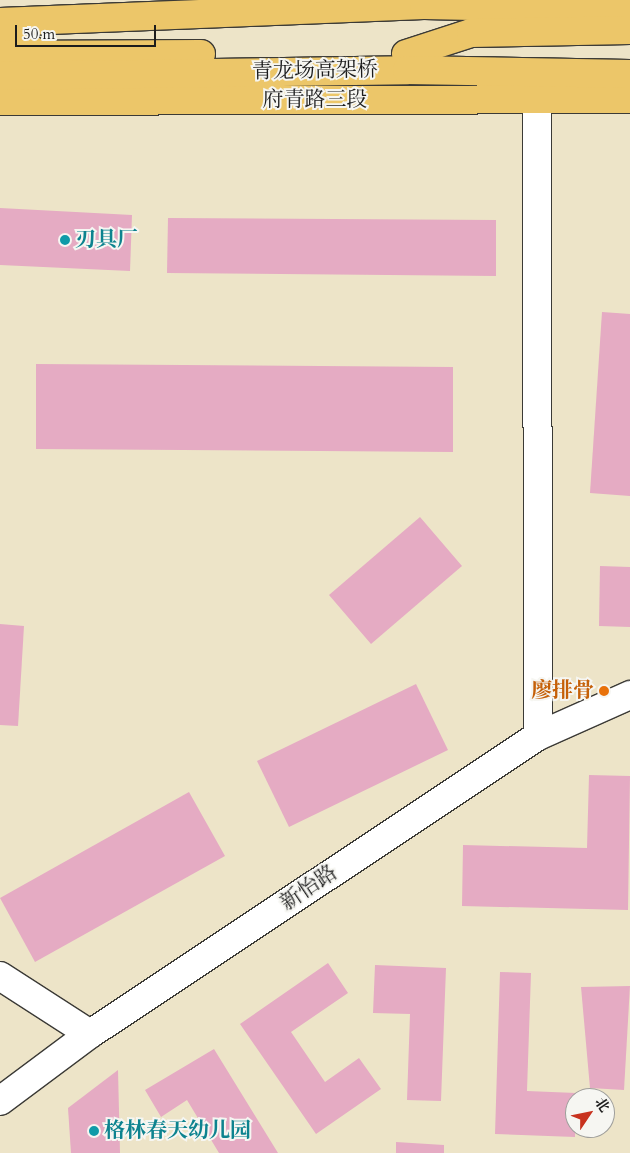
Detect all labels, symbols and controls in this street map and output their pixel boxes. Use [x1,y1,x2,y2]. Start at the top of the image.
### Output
scale bar [18,15,159,47]
text: 50 m [23,24,55,44]
street label: 青龙场高架桥 [252,57,378,85]
street label: 府青路三段 [263,87,367,113]
place label: 刃具厂 [75,227,138,253]
marker: 刃具厂 [59,234,71,246]
place label: 廖排骨 [531,678,594,704]
marker: 廖排骨 [598,685,610,697]
street label: 新怡路 [276,860,342,916]
north arrow [565,1088,615,1138]
text: 北 [590,1094,614,1116]
place label: 格林春天幼儿园 [104,1118,251,1144]
marker: 格林春天幼儿园 [88,1125,100,1137]

